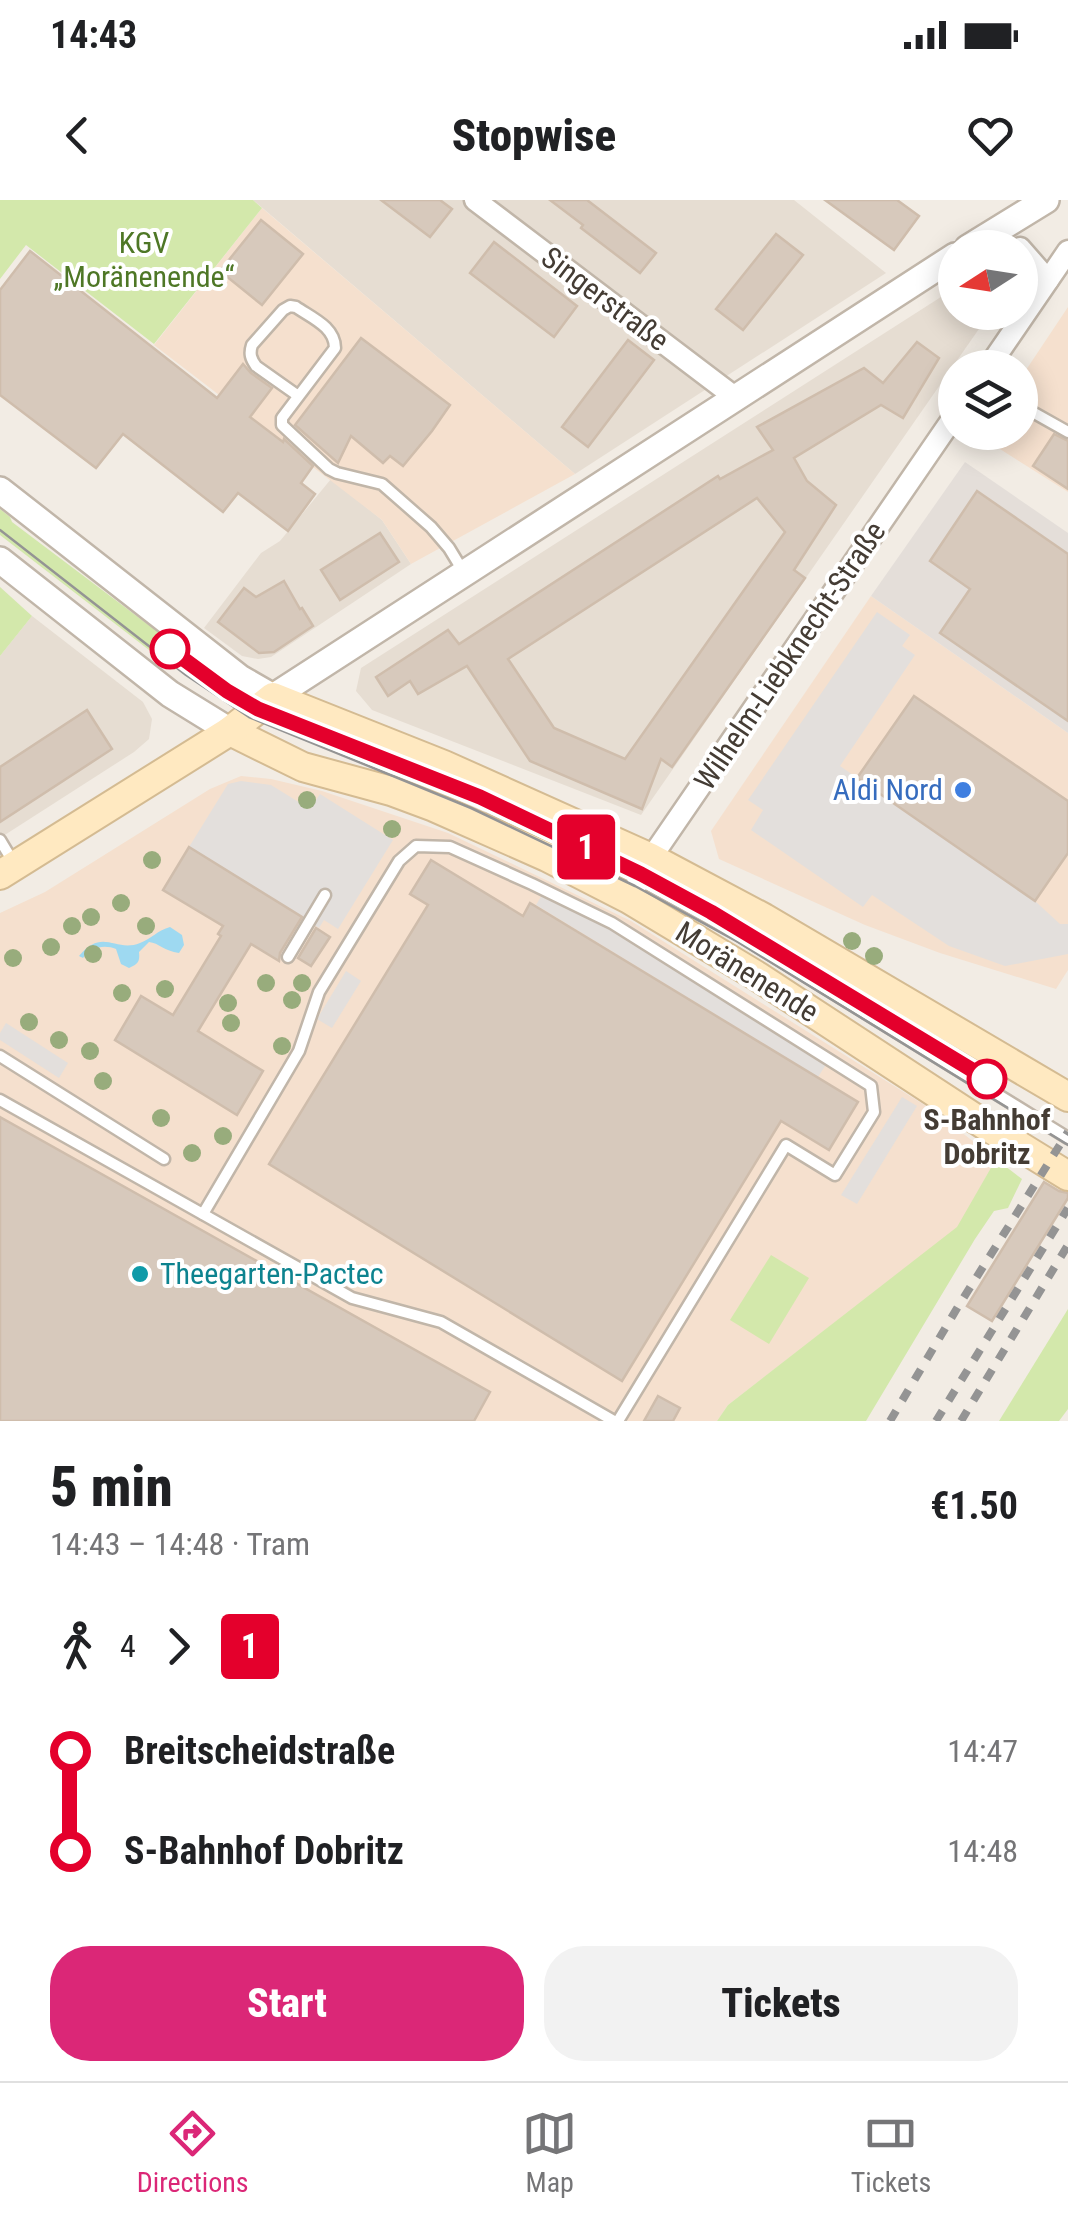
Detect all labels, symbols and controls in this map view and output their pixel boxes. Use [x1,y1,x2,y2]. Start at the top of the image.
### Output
text: 14:43 [50,13,137,57]
icon: back [50,108,105,163]
icon: heart [963,108,1018,163]
text: Stopwise [452,109,616,162]
park label: KGV „Moränenende“ [54,225,234,294]
north arrow [938,230,1038,330]
map controls [938,230,1038,450]
street label: Singerstraße [535,239,676,358]
button: layers [938,350,1038,450]
street label: Wilhelm-Liebknecht-Straße [687,515,892,796]
unlabelled marker [151,630,189,668]
place label: Aldi Nord [833,772,943,807]
marker: Aldi Nord [952,779,974,801]
line badge: 1 [554,814,618,880]
text: 1 [577,827,595,868]
street label: Moränenende [670,914,825,1029]
marker: S-Bahnhof Dobritz [968,1060,1006,1098]
place label: S-Bahnhof Dobritz [923,1102,1051,1171]
place label: Theegarten-Pactec [160,1256,384,1291]
marker: Theegarten-Pactec [129,1263,151,1285]
text: 5 min [50,1455,173,1519]
text: €1.50 [930,1484,1018,1528]
text: 14:43 – 14:48 · Tram [50,1525,310,1563]
icon: walk [50,1619,105,1674]
icon: forward [151,1619,206,1674]
text: 1 [241,1626,259,1667]
text: 4 [120,1627,136,1665]
text: Breitscheidstraße [124,1729,395,1773]
text: 14:47 [947,1732,1018,1770]
text: S-Bahnhof Dobritz [124,1829,404,1873]
text: 14:48 [947,1832,1018,1870]
button: Start [50,1946,524,2061]
button: Tickets [544,1946,1018,2061]
tab: Directions [137,2106,249,2199]
tab: Map [522,2106,577,2199]
tab: Tickets [851,2106,931,2199]

